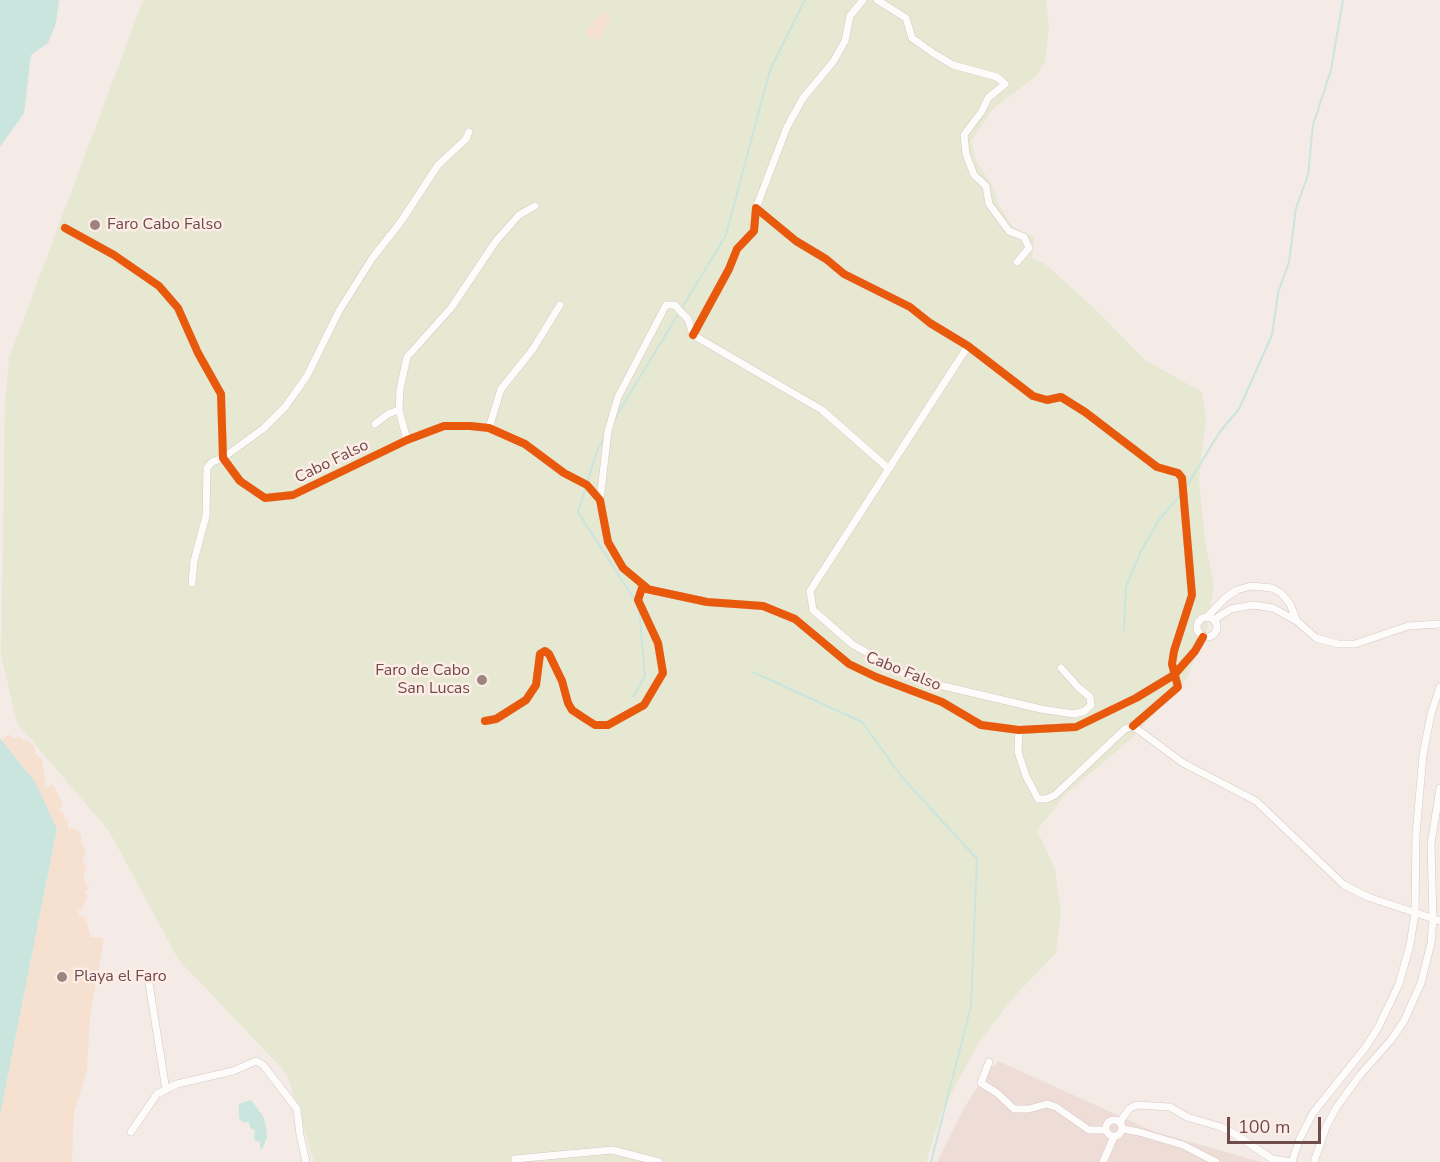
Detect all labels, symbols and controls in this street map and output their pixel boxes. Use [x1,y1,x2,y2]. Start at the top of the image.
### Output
place label: Faro Cabo Falso [107,215,222,235]
marker: Faro Cabo Falso [88,218,102,232]
street label: Cabo Falso [292,436,372,488]
street label: Cabo Falso [863,648,943,696]
place label: Faro de Cabo San Lucas [375,661,470,699]
marker: Faro de Cabo San Lucas [475,673,489,687]
place label: Playa el Faro [74,967,167,987]
marker: Playa el Faro [55,970,69,984]
scale bar [1230,1105,1324,1143]
text: 100 m [1238,1115,1290,1139]

